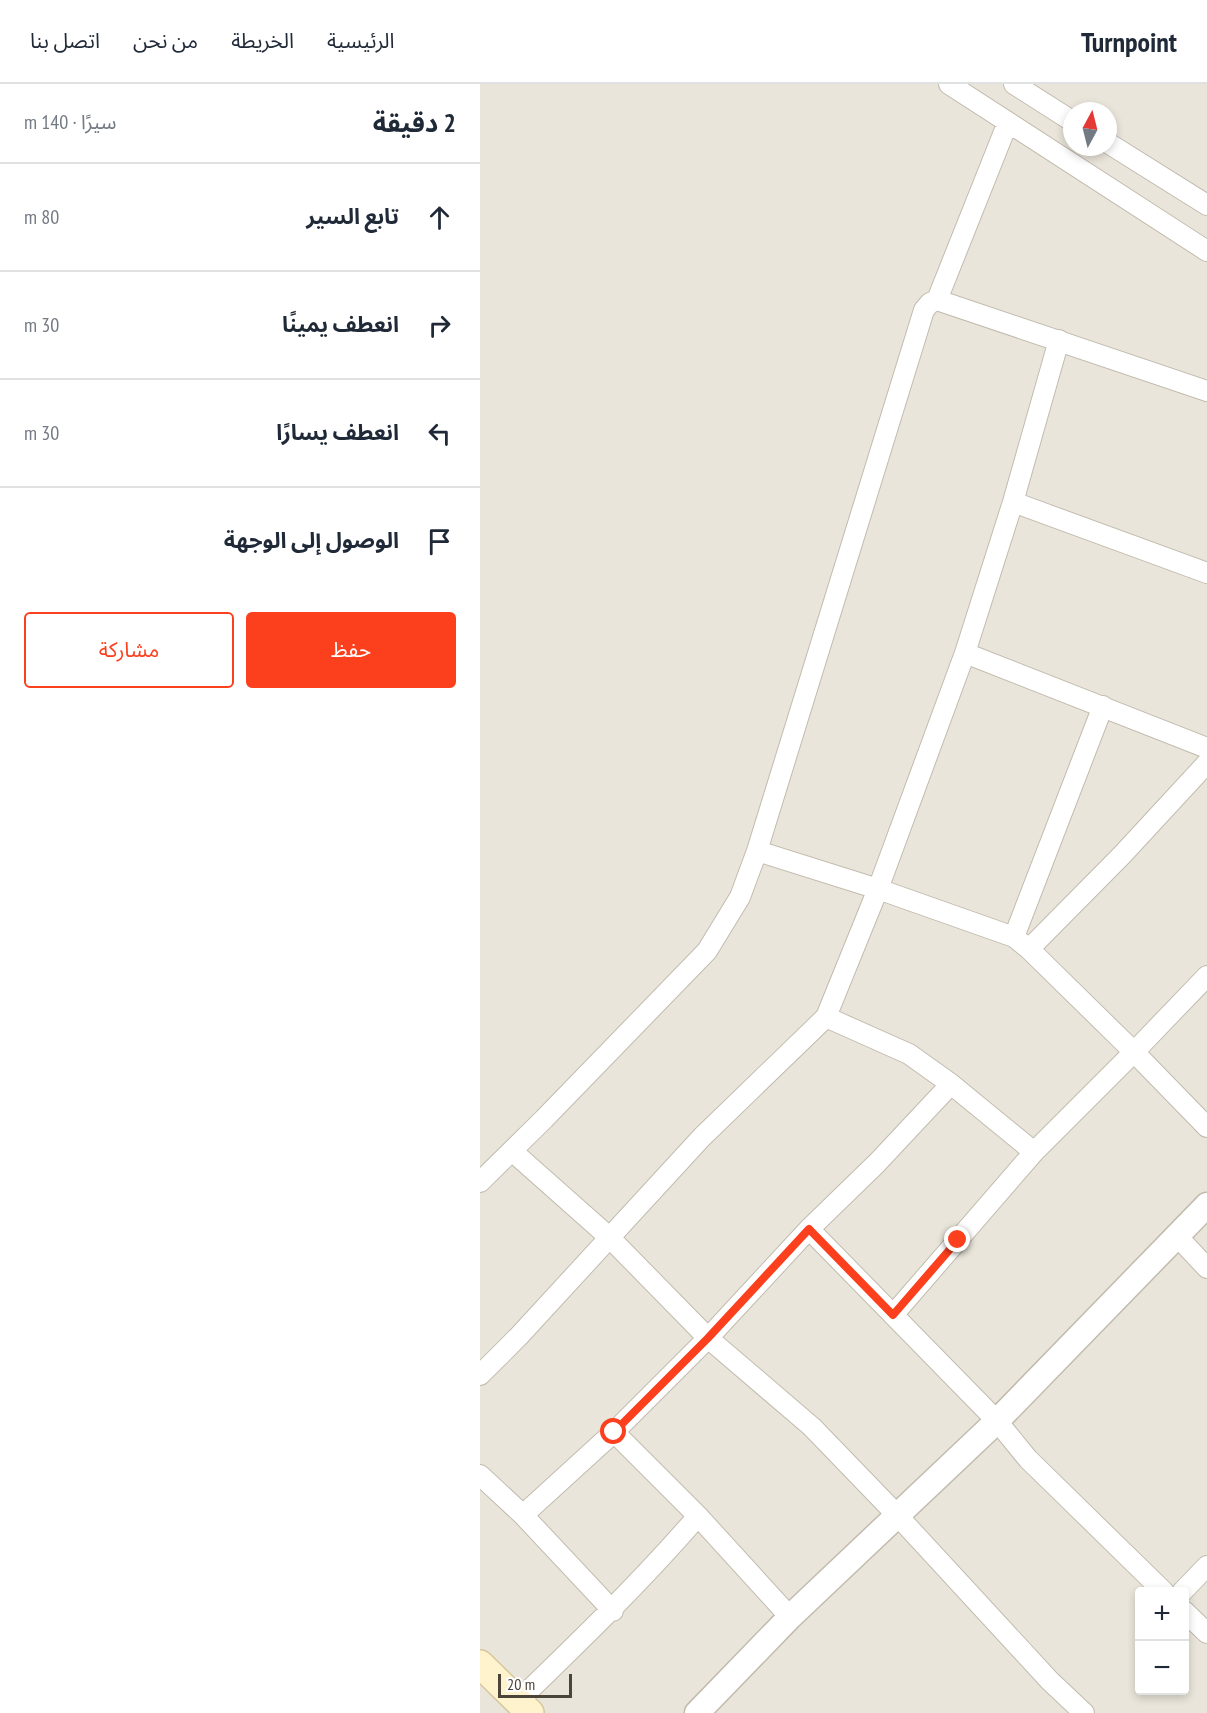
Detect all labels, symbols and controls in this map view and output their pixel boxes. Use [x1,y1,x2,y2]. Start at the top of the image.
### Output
text: Turnpoint [1081,23,1177,60]
text: اتصل بنا [30,27,100,54]
text: من نحن [133,27,198,54]
text: الخريطة [231,27,294,54]
text: الرئيسية [327,27,395,54]
north arrow [1063,102,1117,156]
text: 2 دقيقة [373,106,456,139]
text: سيرًا · 140 m [24,109,116,135]
icon: ahead [423,201,456,234]
text: تابع السير [306,202,399,230]
text: 80 m [24,204,59,230]
icon: right [423,309,456,342]
text: انعطف يمينًا [282,310,399,338]
text: 30 m [24,312,59,338]
icon: left [423,417,456,450]
text: انعطف يسارًا [276,418,399,446]
text: 30 m [24,420,59,446]
icon: arrive [423,525,456,558]
text: الوصول إلى الوجهة [224,526,399,554]
button: مشاركة [24,612,234,688]
button: حفظ [246,612,456,688]
route end [944,1226,970,1252]
route start [600,1418,626,1444]
map controls [1135,1587,1189,1695]
button: + [1135,1587,1189,1641]
button: − [1135,1641,1189,1695]
scale bar [498,1671,572,1698]
text: 20 m [507,1674,535,1694]

